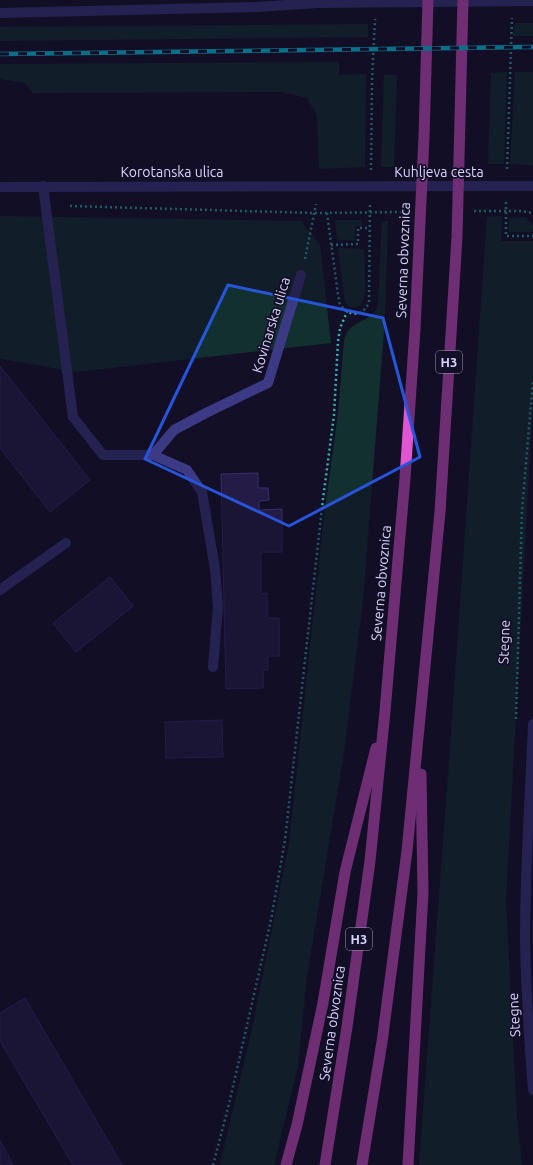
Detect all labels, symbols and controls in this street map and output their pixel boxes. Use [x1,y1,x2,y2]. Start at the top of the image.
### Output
street label: Korotanska ulica [121,164,223,180]
street label: Kuhljeva cesta [394,164,484,180]
street label: Severna obvoznica [393,202,413,318]
street label: Kovinarska ulica [249,275,293,375]
road number: H3 [436,351,462,373]
street label: Severna obvoznica [368,525,394,641]
street label: Stegne [495,620,513,664]
road number: H3 [346,928,372,950]
street label: Severna obvoznica [316,964,348,1082]
street label: Stegne [505,992,523,1038]

